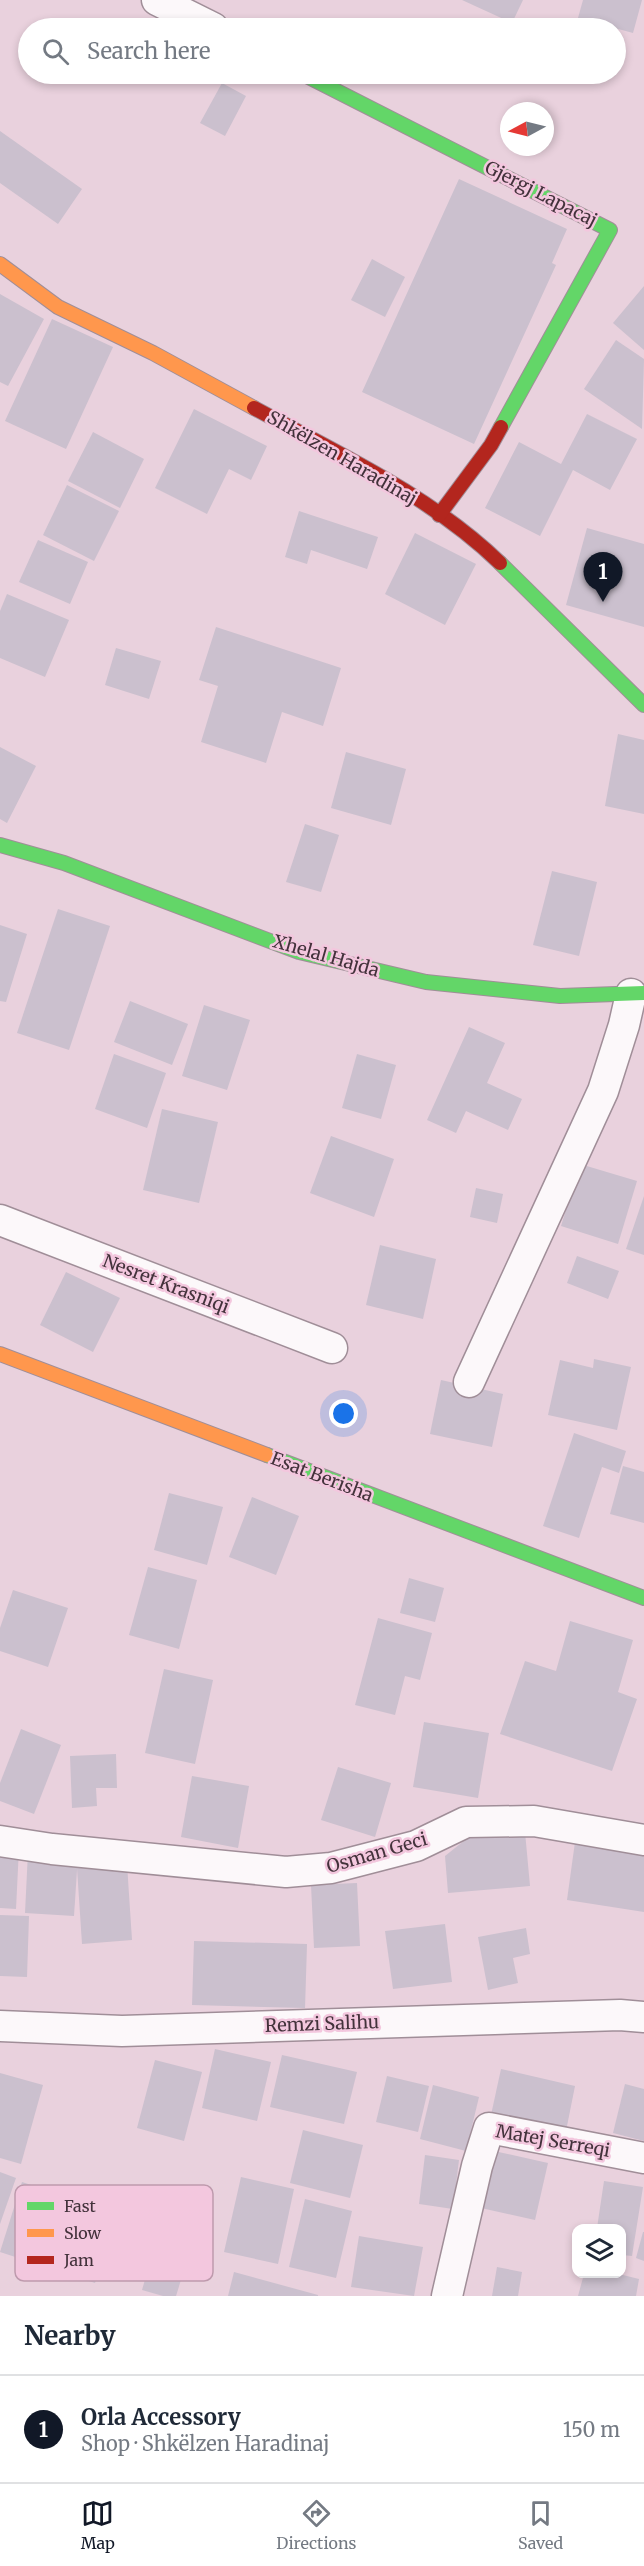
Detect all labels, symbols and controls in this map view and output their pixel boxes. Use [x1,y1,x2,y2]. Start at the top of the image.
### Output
search box [18,18,626,84]
icon: search [39,35,72,68]
text: Search here [87,37,210,65]
north arrow [500,102,554,156]
street label: Gjergj Lapacaj [481,155,601,232]
street label: Shkëlzen Haradinaj [263,405,421,510]
pin: 1 [584,552,622,602]
street label: Xhelal Hajda [270,929,382,982]
street label: Nesret Krasniqi [100,1249,233,1318]
your location [329,1399,358,1428]
street label: Esat Berisha [268,1447,377,1507]
street label: Osman Geci [324,1827,430,1878]
street label: Remzi Salihu [264,2010,380,2037]
street label: Matej Serreqi [494,2119,612,2162]
legend [15,2185,213,2281]
text: Fast [64,2196,97,2216]
text: Slow [64,2223,102,2243]
map controls [572,2224,626,2278]
button: layers [572,2224,626,2278]
text: Jam [63,2250,94,2270]
text: Nearby [24,2319,116,2352]
text: Orla Accessory [81,2403,241,2431]
text: 1 [39,2417,48,2442]
text: 150 m [563,2417,620,2442]
text: Shop · Shkëlzen Haradinaj [81,2431,330,2456]
tab: Map [81,2497,115,2553]
tab: Directions [276,2497,356,2553]
tab: Saved [518,2497,563,2553]

